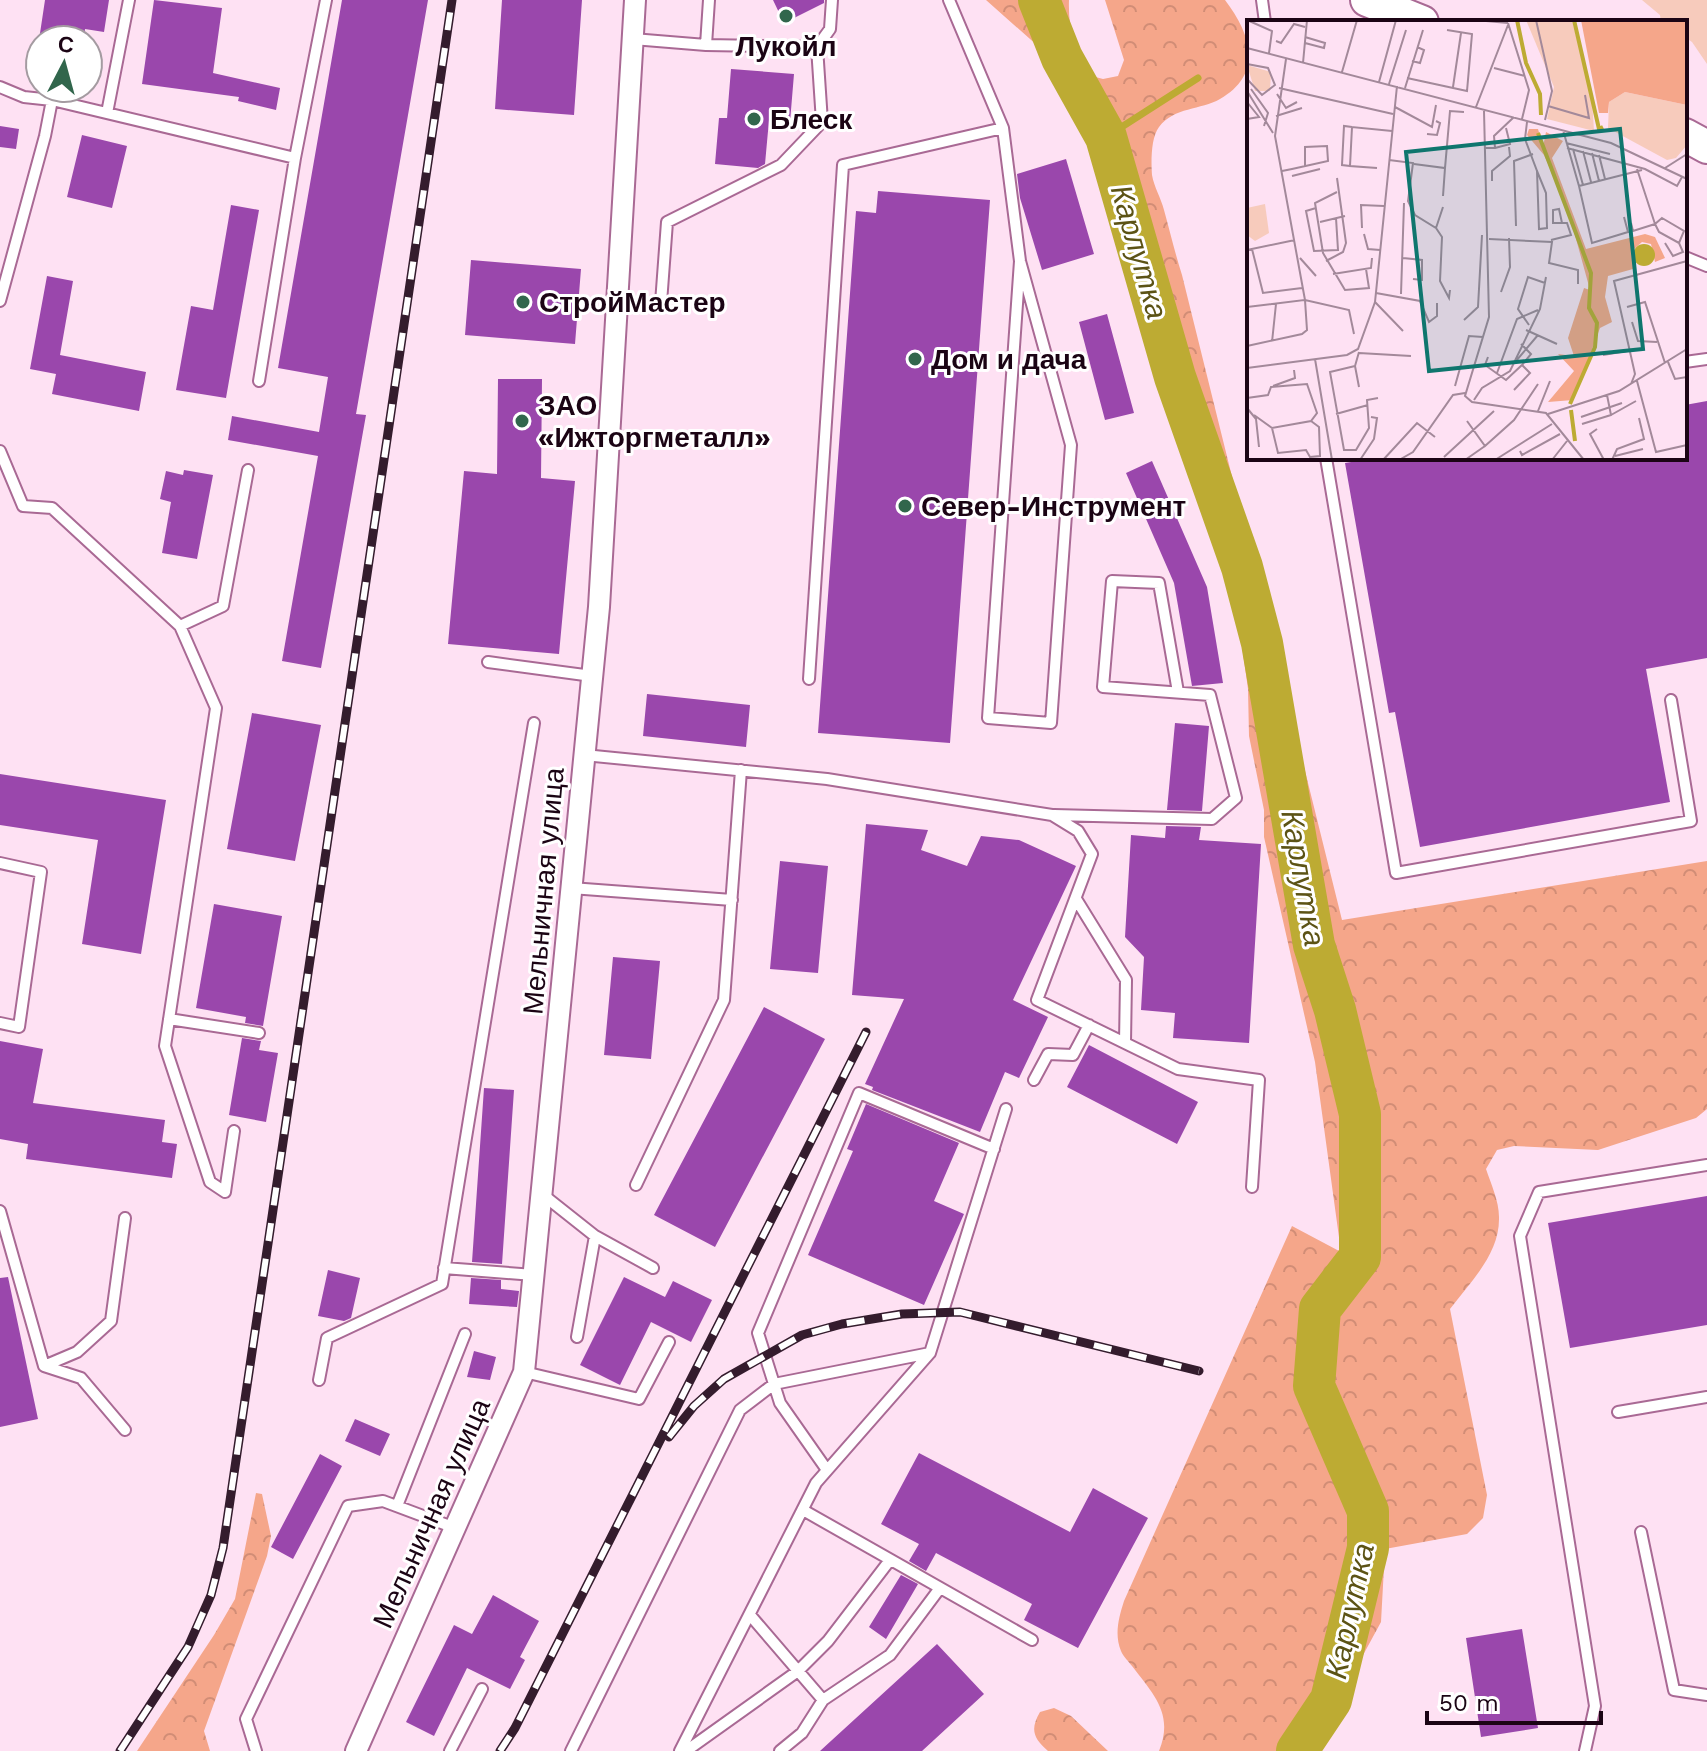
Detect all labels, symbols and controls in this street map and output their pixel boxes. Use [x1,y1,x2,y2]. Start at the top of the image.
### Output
marker: Лукойл [777,7,795,25]
inset map [1247,20,1687,460]
north arrow [24,24,104,104]
place label: Лукойл [736,30,836,63]
text: С [57,31,75,58]
place label: Блеск [770,103,853,136]
marker: Блеск [745,110,763,128]
water label: Карлутка [1104,181,1175,323]
place label: СтройМастер [539,286,726,319]
marker: СтройМастер [514,293,532,311]
place label: Дом и дача [931,343,1087,376]
marker: Дом и дача [906,350,924,368]
place label: ЗАО «Ижторгметалл» [538,389,771,454]
marker: ЗАО «Ижторгметалл» [513,412,531,430]
place label: Север-Инструмент [921,490,1186,523]
marker: Север-Инструмент [896,497,914,515]
street label: Мельничная улица [516,766,571,1016]
water label: Карлутка [1274,807,1333,949]
street label: Мельничная улица [366,1393,497,1633]
water label: Карлутка [1318,1540,1381,1682]
scale bar [1427,1675,1601,1725]
text: 50 m [1439,1689,1499,1717]

